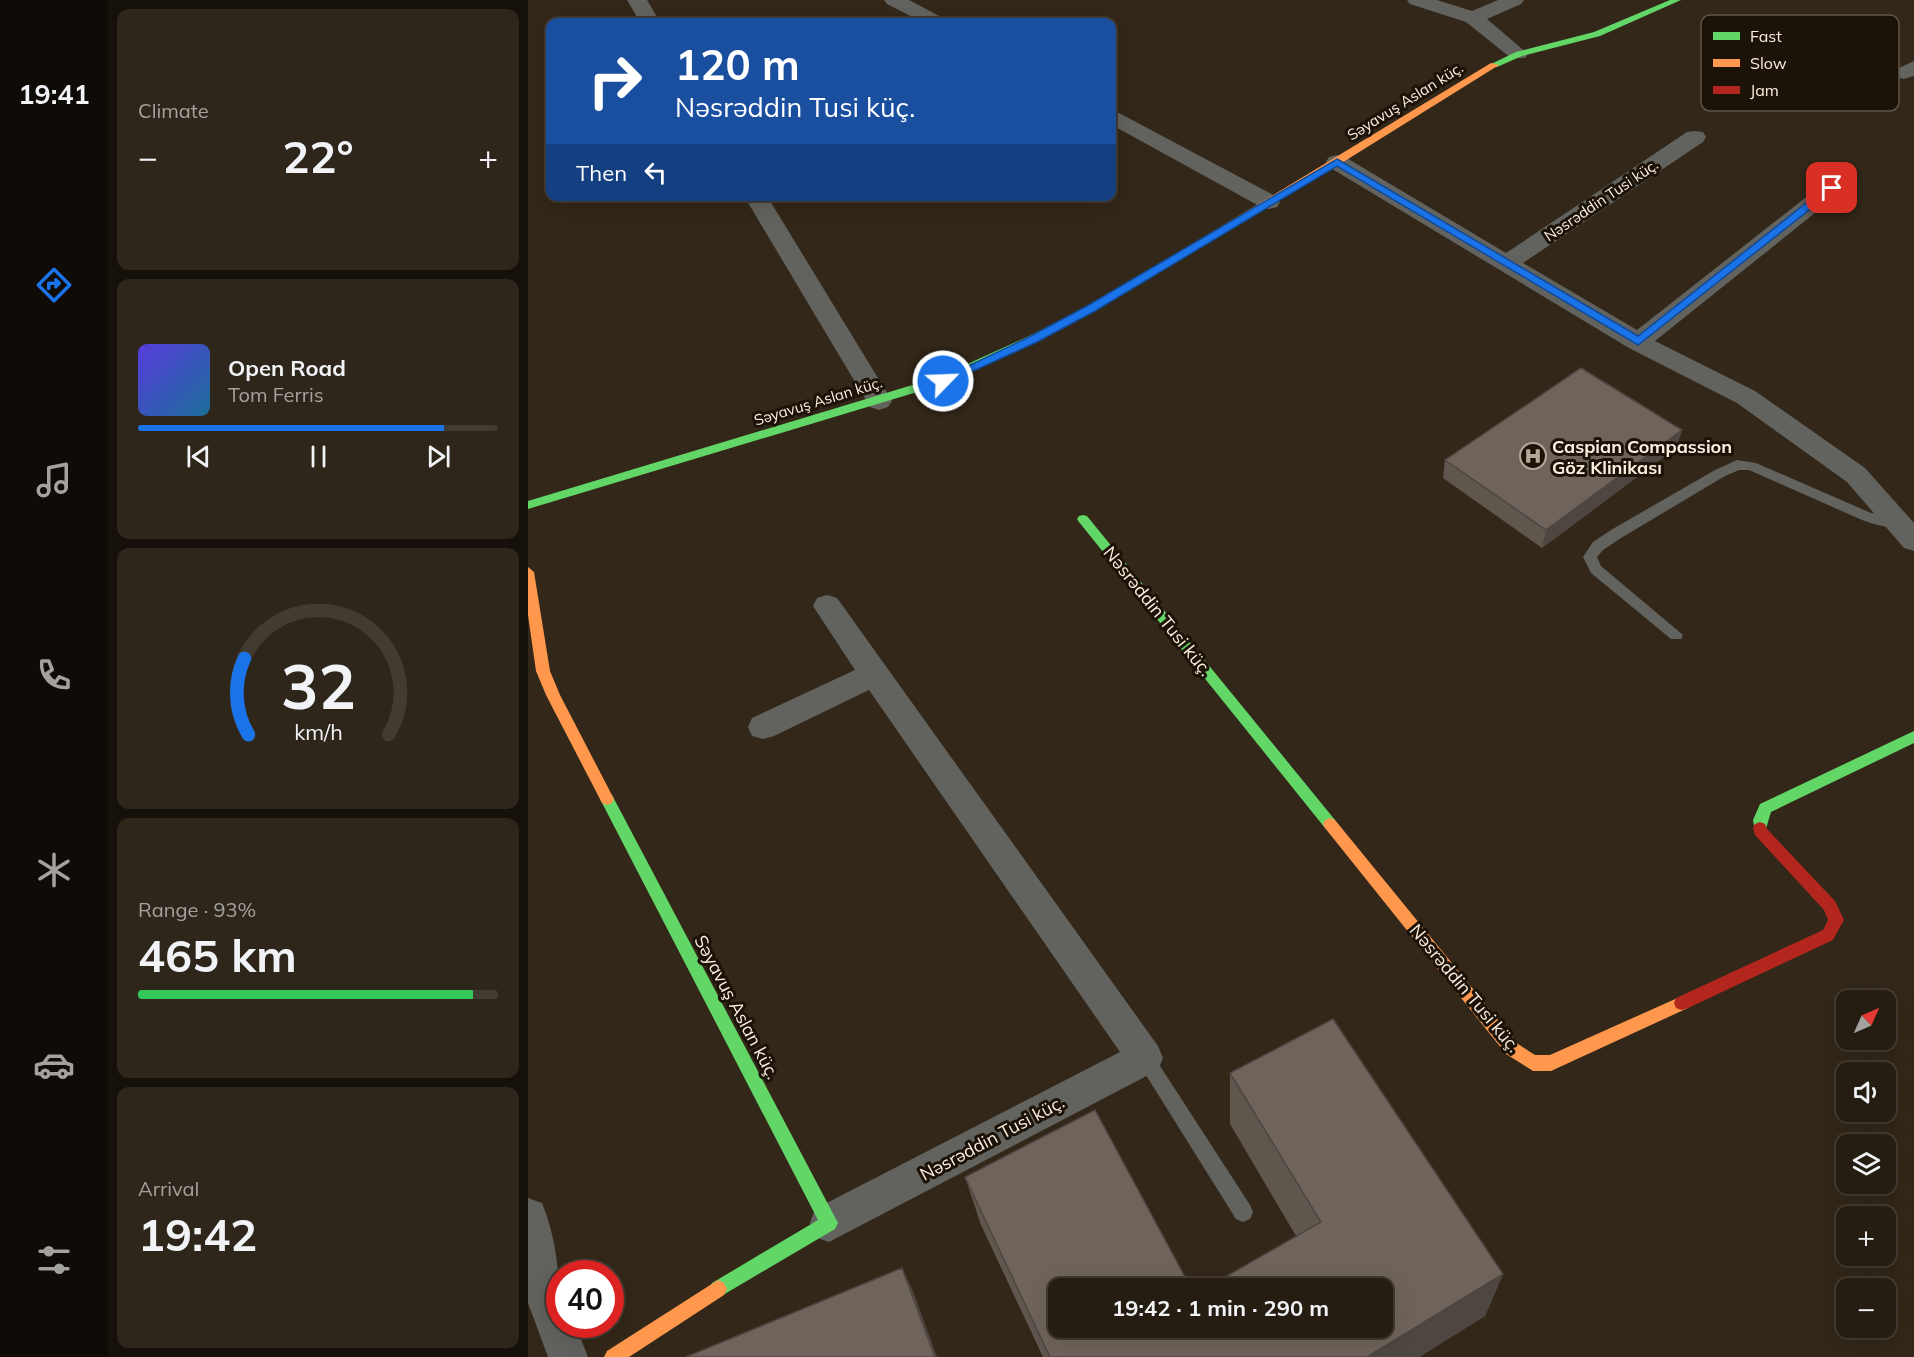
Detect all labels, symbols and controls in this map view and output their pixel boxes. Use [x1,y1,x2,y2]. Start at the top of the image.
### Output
legend [1701,15,1899,111]
text: Fast [1750,26,1782,46]
text: 120 m [675,38,800,91]
icon: right [576,42,654,120]
text: Slow [1750,53,1787,73]
street label: Səyavuş Aslan küç. [1344,58,1466,144]
text: 19:41 [18,77,90,111]
text: Jam [1750,80,1779,100]
text: Nəsrəddin Tusi küç. [675,90,915,124]
text: Climate [138,98,209,123]
text: 22° [282,128,354,184]
text: − [138,136,158,177]
text: + [478,136,498,177]
street label: Nəsrəddin Tusi küç. [1540,155,1662,245]
icon: left [639,156,672,189]
text: Then [576,159,627,187]
pin [1806,162,1857,213]
icon: arrive [1815,171,1848,204]
icon: directions [33,264,75,306]
position arrow [911,349,975,413]
text: Open Road [228,354,346,382]
street label: Səyavuş Aslan küç. [752,372,884,430]
text: Tom Ferris [228,382,324,407]
place label: Caspian Compassion Göz Klinikası [1552,435,1732,479]
icon: previous [182,440,215,473]
icon: pause [302,440,335,473]
icon: next [422,440,455,473]
hospital icon: Caspian Compassion Göz Klinikası [1518,441,1548,471]
icon: music [33,459,75,501]
street label: Nəsrəddin Tusi küç. [1099,542,1217,680]
text: 32 [281,647,355,726]
icon: phone [33,654,75,696]
text: km/h [294,719,342,746]
icon: climate [33,849,75,891]
text: Range · 93% [138,897,256,922]
street label: Nəsrəddin Tusi küç. [1405,919,1525,1057]
text: 465 km [138,927,297,983]
street label: Səyavuş Aslan küç. [689,931,785,1083]
north arrow [1836,990,1896,1050]
map controls [1836,990,1896,1338]
icon: car [33,1044,75,1086]
button: sound [1836,1062,1896,1122]
street label: Nəsrəddin Tusi küç. [916,1090,1068,1186]
button: layers [1836,1134,1896,1194]
text: Arrival [138,1176,199,1201]
text: 19:42 [138,1206,257,1262]
button: + [1836,1206,1896,1266]
icon: filters [33,1239,75,1281]
speed limit sign: 40 [546,1260,624,1338]
button: − [1836,1278,1896,1338]
text: 19:42 · 1 min · 290 m [1112,1294,1329,1322]

